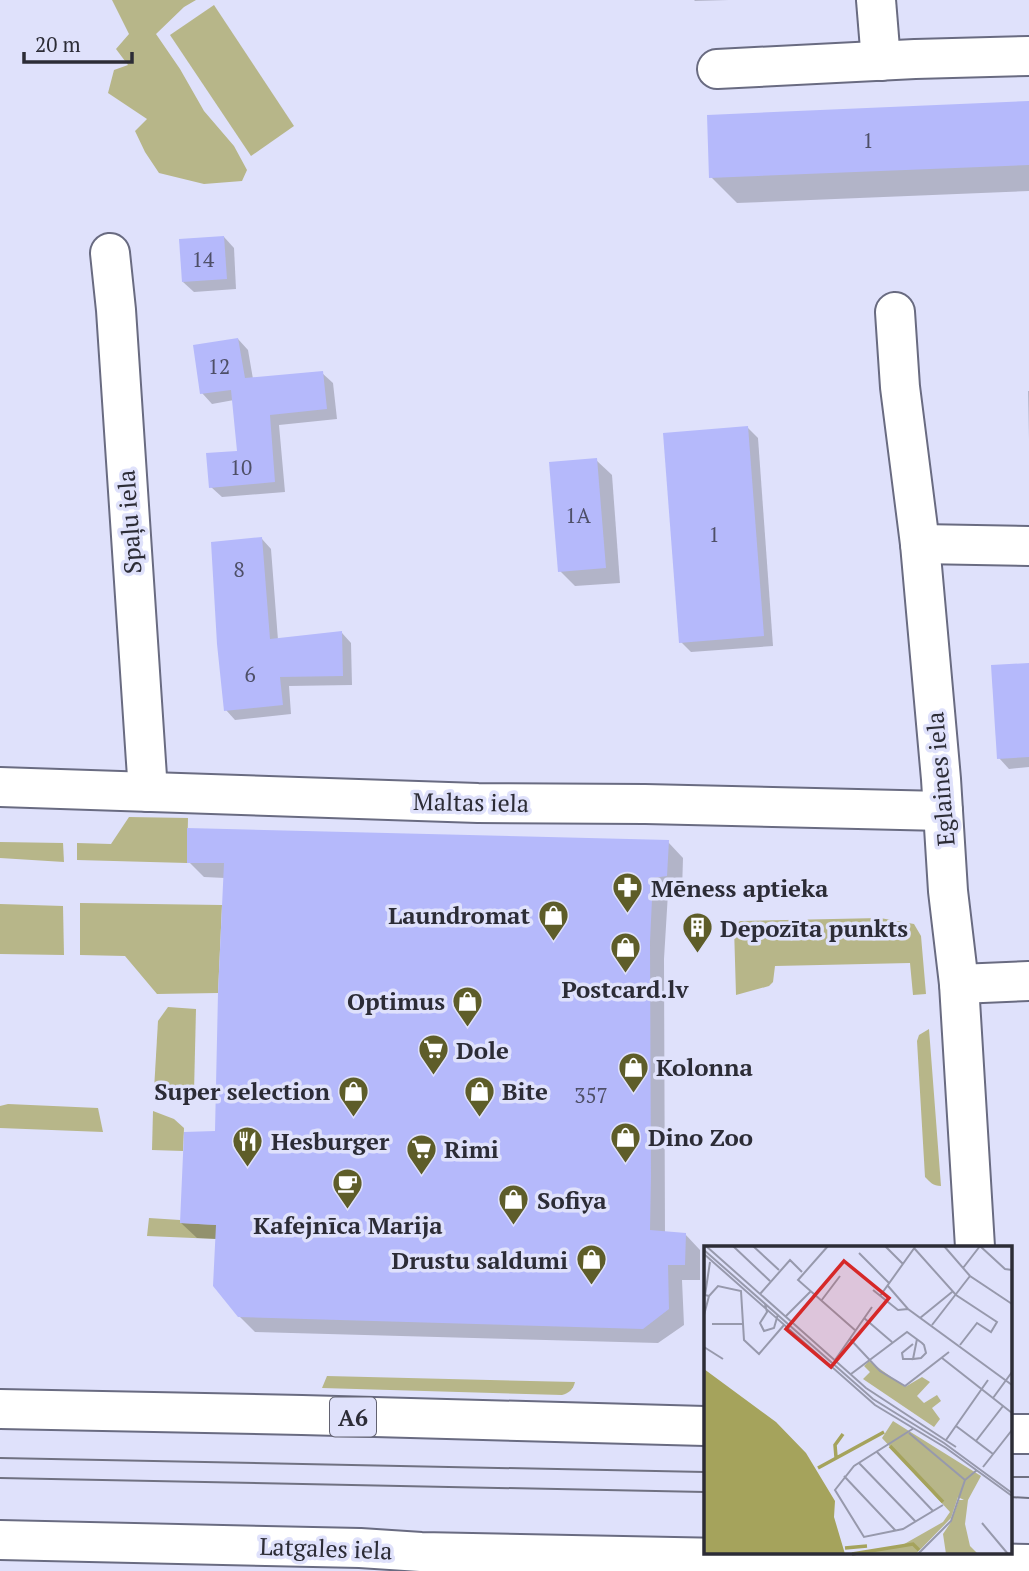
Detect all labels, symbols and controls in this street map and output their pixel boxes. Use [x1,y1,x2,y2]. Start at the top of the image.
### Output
scale bar [24,21,133,65]
text: 20 m [35,30,81,58]
house number: 1 [862,126,874,154]
house number: 14 [192,245,215,273]
house number: 12 [208,352,230,380]
house number: 10 [230,453,252,481]
street label: Spaļu iela [109,469,149,575]
house number: 1A [565,501,591,529]
house number: 1 [708,520,720,548]
house number: 8 [233,555,245,583]
house number: 6 [244,660,256,688]
street label: Eglaines iela [918,711,962,847]
street label: Maltas iela [413,785,529,819]
pharmacy icon: Mēness aptieka [611,871,645,915]
place label: Mēness aptieka [651,872,829,904]
shop icon: Laundromat [536,898,570,942]
place label: Laundromat [388,899,530,931]
building icon: Depozīta punkts [680,911,714,955]
place label: Depozīta punkts [720,912,908,944]
shop icon: Postcard.lv [608,930,642,974]
place label: Postcard.lv [561,973,690,1005]
shop icon: Optimus [451,984,485,1028]
place label: Optimus [347,985,445,1017]
supermarket icon: Dole [416,1033,450,1077]
place label: Dole [456,1034,509,1066]
shop icon: Kolonna [616,1050,650,1094]
place label: Kolonna [656,1051,753,1083]
shop icon: Super selection [336,1074,370,1118]
shop icon: Bite [462,1074,496,1118]
place label: Super selection [154,1075,331,1107]
place label: Bite [502,1075,548,1107]
house number: 357 [574,1081,608,1109]
shop icon: Dino Zoo [608,1120,642,1164]
place label: Dino Zoo [648,1121,753,1153]
restaurant icon: Hesburger [231,1124,265,1168]
place label: Hesburger [271,1125,390,1157]
supermarket icon: Rimi [404,1132,438,1176]
place label: Rimi [444,1133,499,1165]
cafe icon: Kafejnīca Marija [331,1166,365,1210]
shop icon: Sofiya [497,1183,531,1227]
place label: Sofiya [537,1184,607,1216]
place label: Kafejnīca Marija [253,1209,443,1241]
shop icon: Drustu saldumi [574,1243,608,1287]
place label: Drustu saldumi [392,1244,568,1276]
inset map [704,1246,1012,1554]
road number: A6 [330,1398,376,1436]
street label: Latgales iela [259,1530,393,1566]

